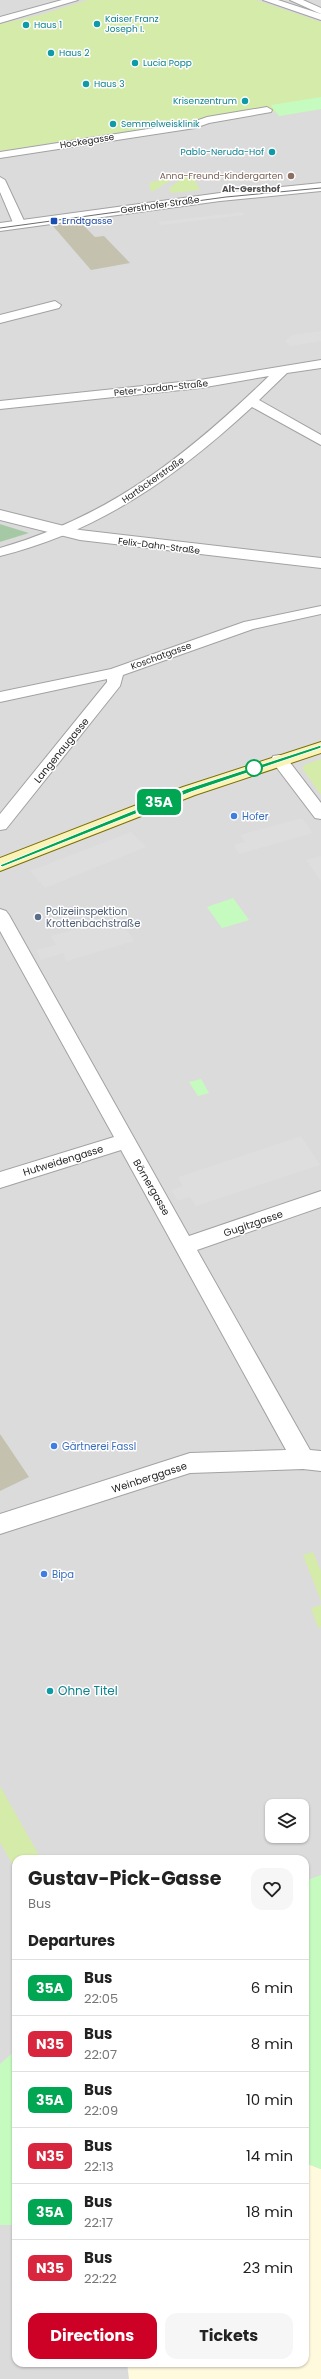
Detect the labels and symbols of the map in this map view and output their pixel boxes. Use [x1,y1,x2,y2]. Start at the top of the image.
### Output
place label: Kaiser Franz Joseph I. [105,13,159,35]
place label: Haus 1 [34,19,62,31]
marker: Kaiser Franz Joseph I. [92,19,102,29]
marker: Haus 1 [21,20,31,30]
place label: Haus 2 [59,47,89,59]
marker: Haus 2 [46,48,56,58]
place label: Lucia Popp [143,57,192,69]
marker: Lucia Popp [130,58,140,68]
place label: Haus 3 [94,78,124,90]
marker: Haus 3 [81,79,91,89]
place label: Krisenzentrum [173,95,237,107]
marker: Krisenzentrum [240,96,250,106]
place label: Semmelweisklinik [121,118,200,130]
marker: Semmelweisklinik [108,119,118,129]
street label: Hockegasse [59,131,115,151]
place label: Pablo-Neruda-Hof [181,146,264,158]
marker: Pablo-Neruda-Hof [267,147,277,157]
place label: Anna-Freund-Kindergarten [160,170,283,182]
marker: Anna-Freund-Kindergarten [286,171,296,181]
district label: Alt-Gersthof [222,183,281,195]
street label: Gersthofer Straße [120,193,201,216]
place label: Erndtgasse [62,215,113,227]
marker: Erndtgasse [49,216,59,226]
street label: Peter-Jordan-Straße [113,377,209,399]
street label: Hartäckerstraße [120,454,187,506]
street label: Felix-Dahn-Straße [117,535,201,557]
street label: Koschatgasse [129,639,193,673]
street label: Langenaugasse [30,714,92,786]
unlabelled marker [245,759,263,777]
line badge: 35A [136,789,182,815]
place label: Hofer [242,809,269,824]
marker: Hofer [229,811,239,821]
place label: Polizeiinspektion Krottenbachstraße [46,904,140,931]
marker: Polizeiinspektion Krottenbachstraße [33,912,43,922]
street label: Hutweidengasse [21,1141,105,1180]
street label: Börnergasse [129,1156,174,1218]
street label: Gugitzgasse [222,1206,285,1241]
place label: Gärtnerei Fassl [62,1439,136,1454]
marker: Gärtnerei Fassl [49,1441,59,1451]
street label: Weinberggasse [110,1458,189,1497]
place label: Bipa [52,1567,74,1582]
marker: Bipa [39,1569,49,1579]
place label: Ohne Titel [58,1682,118,1699]
marker: Ohne Titel [45,1686,55,1696]

